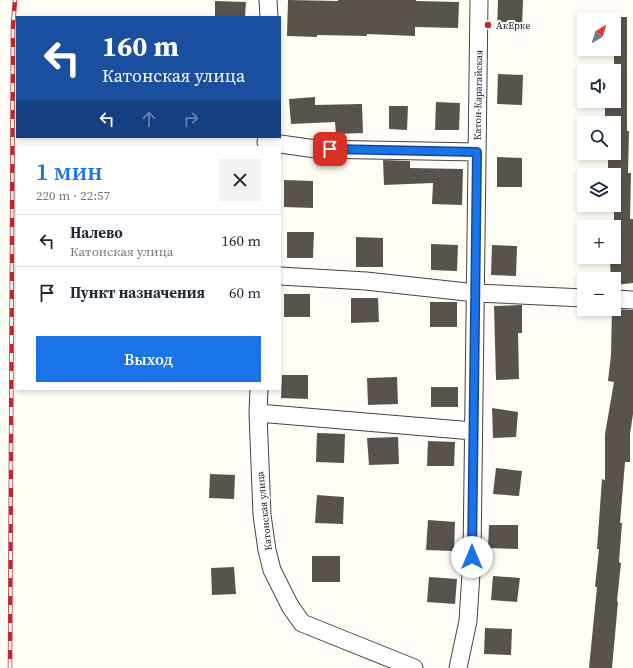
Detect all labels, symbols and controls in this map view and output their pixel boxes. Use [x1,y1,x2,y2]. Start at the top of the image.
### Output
north arrow [577,12,621,56]
map controls [577,12,621,316]
place label: АкЕрке [496,19,530,32]
marker: АкЕрке [483,20,493,30]
text: 160 m [102,27,179,65]
icon: left [36,32,88,84]
street label: Катон-Карагайская [471,50,485,140]
text: Катонская улица [102,63,245,88]
button: sound [577,64,621,108]
icon: left [96,108,118,130]
icon: ahead [138,108,160,130]
icon: right [180,108,202,130]
button: search [577,116,621,160]
pin [313,132,347,166]
icon: arrive [319,138,341,160]
text: 1 мин [36,155,103,188]
button: close [219,159,261,201]
button: layers [577,168,621,212]
text: 220 m · 22:57 [36,187,110,204]
button: + [577,220,621,264]
text: Налево [70,222,123,243]
icon: left [36,230,58,252]
text: 160 m [221,230,261,251]
text: Катонская улица [70,243,173,260]
button: − [577,272,621,316]
icon: arrive [36,282,58,304]
text: Пункт назначения [70,282,205,303]
text: 60 m [229,282,261,303]
button: Выход [36,336,261,382]
street label: Катонская улица [253,470,275,551]
position arrow [451,536,493,578]

